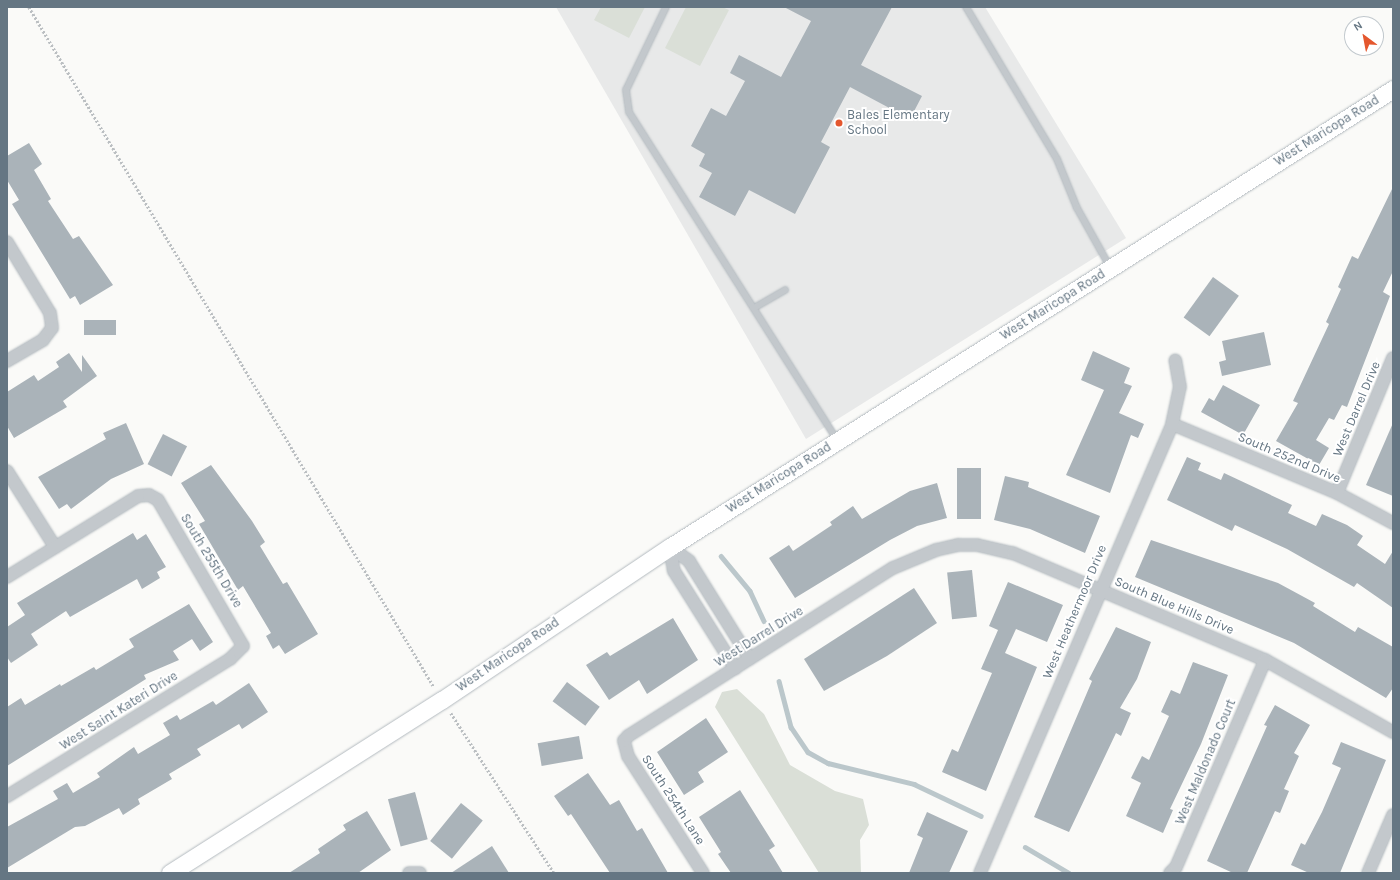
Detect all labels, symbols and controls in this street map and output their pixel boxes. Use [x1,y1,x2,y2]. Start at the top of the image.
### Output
north arrow [1344,16,1384,56]
text: N [1351,19,1365,34]
street label: West Maricopa Road [1272,92,1382,170]
place label: Bales Elementary School [847,108,950,139]
marker: Bales Elementary School [834,118,844,128]
street label: West Maricopa Road [998,266,1108,344]
street label: West Darrel Drive [1330,359,1384,459]
street label: South 252nd Drive [1235,429,1343,487]
street label: West Maricopa Road [724,439,834,517]
street label: South 255th Drive [177,511,245,611]
street label: West Heathermoor Drive [1040,543,1110,681]
street label: South Blue Hills Drive [1112,574,1236,638]
street label: West Darrel Drive [712,603,806,671]
street label: West Maricopa Road [453,615,563,695]
street label: West Saint Kateri Drive [57,668,181,754]
street label: West Maldonado Court [1172,697,1240,827]
street label: South 254th Lane [638,752,708,848]

